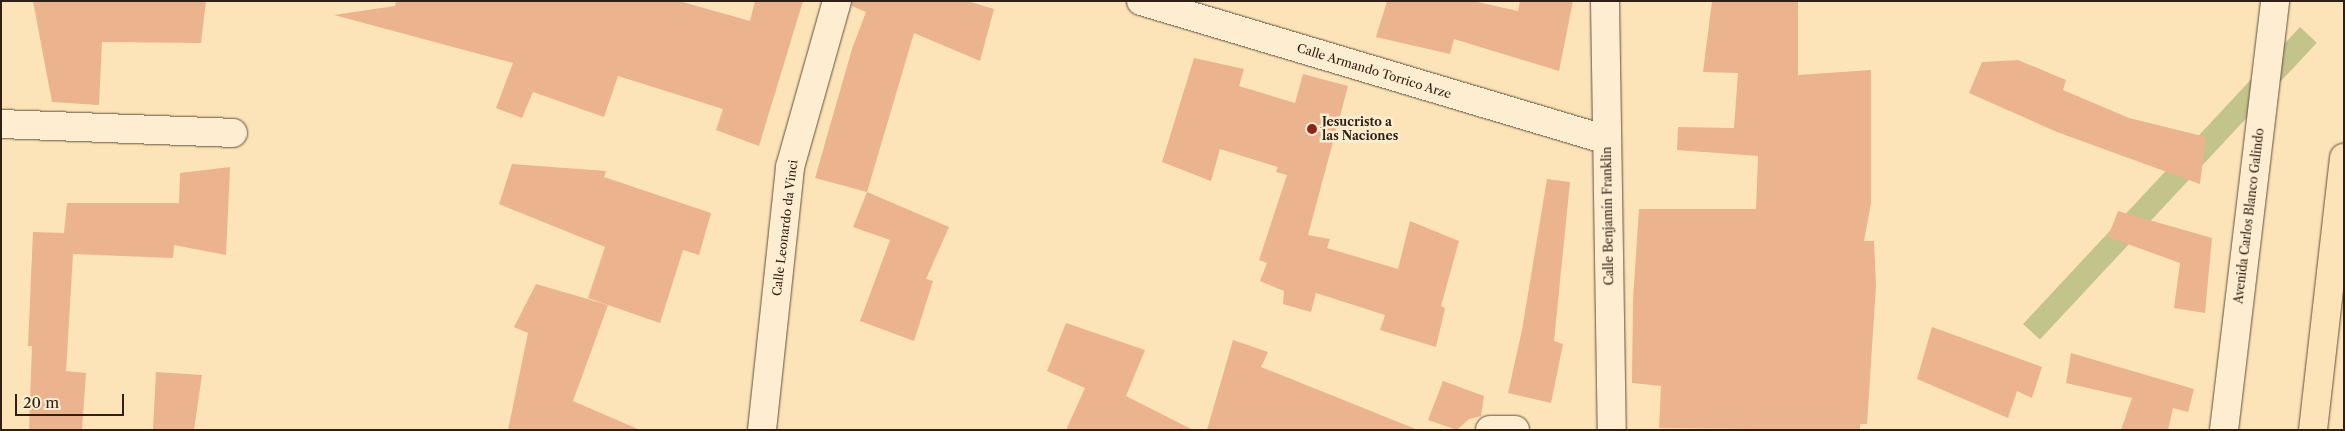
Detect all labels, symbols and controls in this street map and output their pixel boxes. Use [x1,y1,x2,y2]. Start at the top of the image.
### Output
street label: Calle Armando Torrico Arze [1294,40,1454,102]
place label: Jesucristo a las Naciones [1322,115,1398,143]
marker: Jesucristo a las Naciones [1306,123,1318,135]
street label: Avenida Carlos Blanco Galindo [2231,127,2267,305]
street label: Calle Benjamín Franklin [1600,146,1616,286]
street label: Calle Leonardo da Vinci [769,159,801,297]
scale bar [18,384,126,416]
text: 20 m [23,393,59,412]

